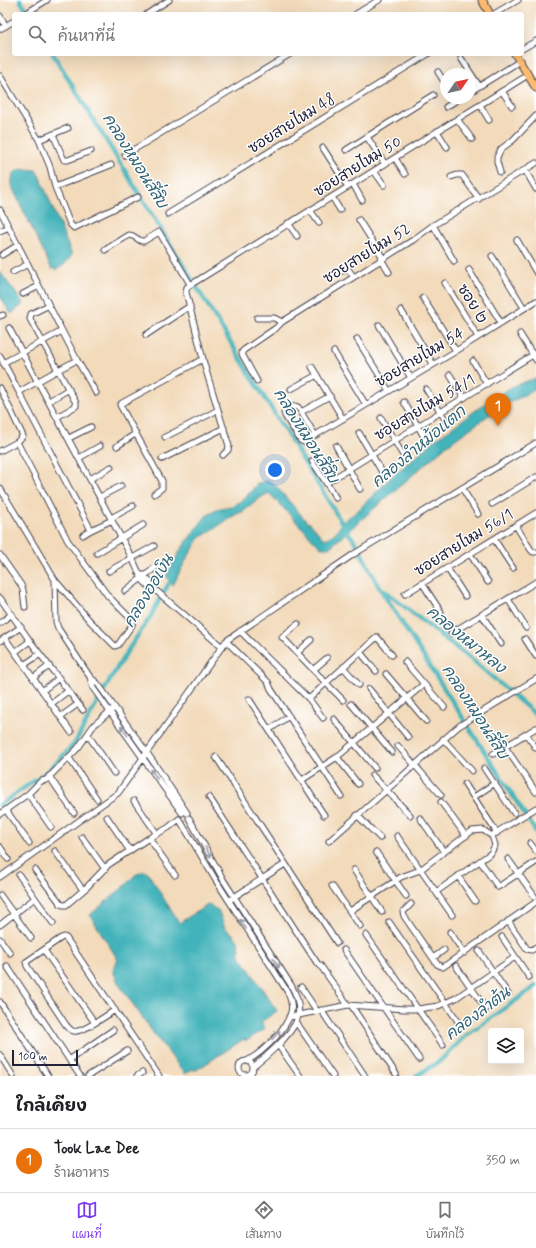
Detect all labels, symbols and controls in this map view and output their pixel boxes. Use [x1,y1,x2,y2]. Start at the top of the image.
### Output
search box [12,12,524,56]
icon: search [26,23,48,45]
text: ค้นหาที่นี่ [58,27,115,47]
north arrow [440,68,476,104]
street label: ซอยสายไหม 48 [244,88,339,159]
water label: คลองหมอนสี่สิบ [97,107,178,214]
street label: ซอยสายไหม 50 [310,131,406,202]
street label: ซอยสายไหม 52 [319,218,414,289]
street label: ซอย ๒ [452,281,492,327]
street label: ซอยสายไหม 54 [371,323,468,392]
street label: ซอยสายไหม 54/1 [371,369,479,446]
water label: คลองหมอนสี่สิบ [268,382,349,489]
pin: 1 [485,393,511,426]
water label: คลองลำหม้อแตก [367,400,471,493]
your location [265,460,285,480]
street label: ซอยสายไหม 56/1 [410,504,517,581]
water label: คลองออเงิน [119,550,180,631]
water label: คลองหมาหลง [422,602,511,680]
water label: คลองหมอนสี่สิบ [437,658,518,764]
one-way arrow [120,726,128,737]
one-way arrow [150,769,158,780]
one-way arrow [204,846,212,858]
one-way arrow [239,918,247,930]
one-way arrow [272,957,281,968]
water label: คลองลำต้น [441,981,516,1045]
map controls [488,1028,524,1064]
button: layers [488,1028,524,1064]
one-way arrow [272,1030,281,1041]
scale bar [12,1048,78,1067]
text: 100 m [18,1050,48,1064]
text: ใกล้เคียง [16,1095,87,1117]
text: Took Lae Dee [54,1139,139,1159]
text: 1 [26,1152,32,1169]
text: 350 m [486,1152,520,1169]
text: ร้านอาหาร [54,1165,110,1182]
tab: แผนที่ [72,1199,102,1242]
tab: เส้นทาง [245,1199,282,1242]
tab: บันทึกไว้ [425,1199,464,1242]

